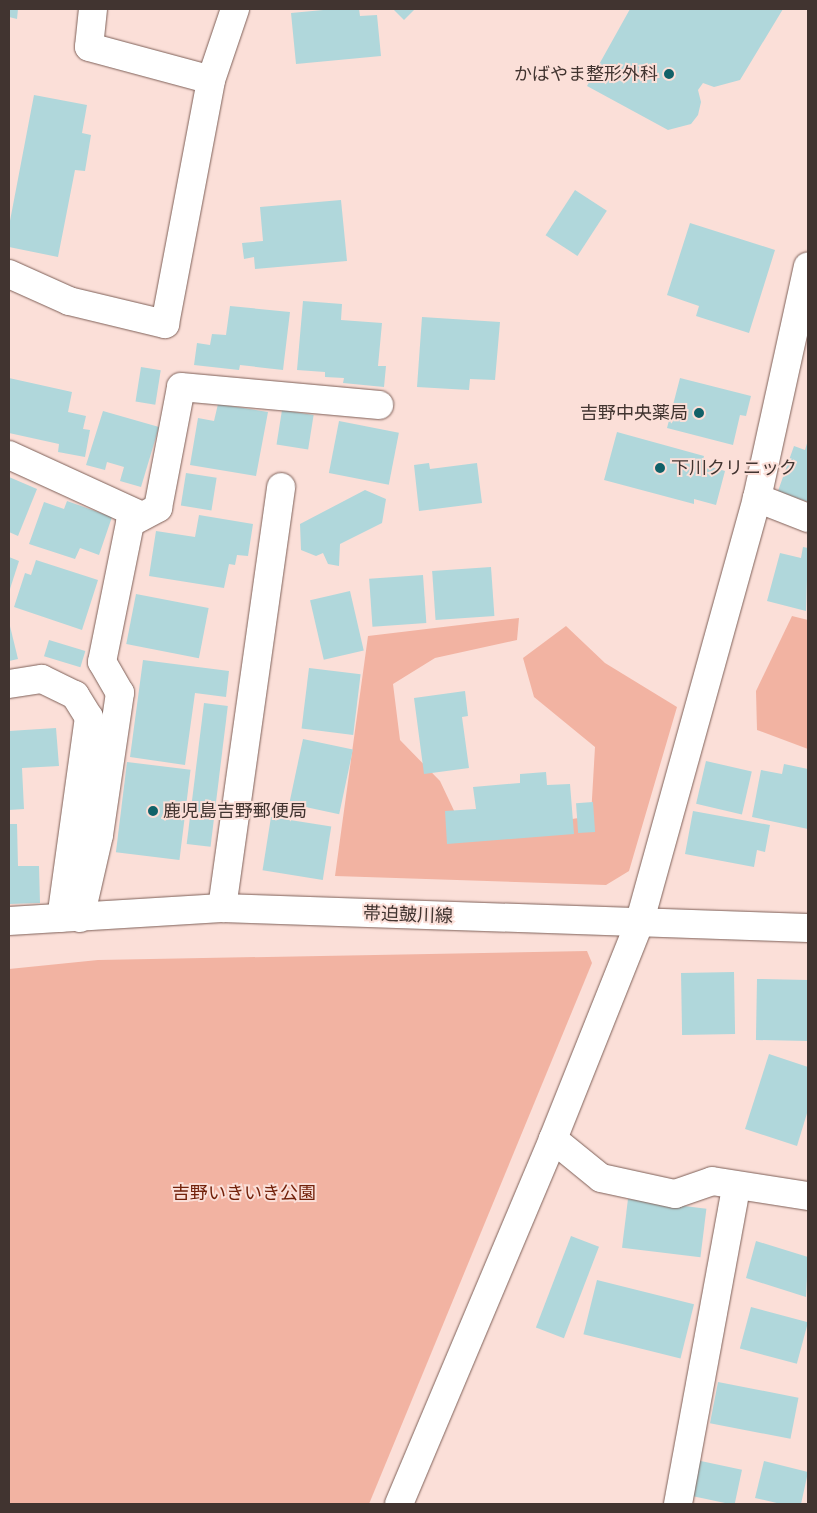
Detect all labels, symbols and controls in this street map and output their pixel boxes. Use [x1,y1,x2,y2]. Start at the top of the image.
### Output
place label: かばやま整形外科 [514,63,658,85]
marker: かばやま整形外科 [662,67,676,81]
place label: 吉野中央薬局 [580,402,688,424]
marker: 吉野中央薬局 [692,406,706,420]
place label: 下川クリニック [671,457,797,479]
marker: 下川クリニック [653,461,667,475]
place label: 鹿児島吉野郵便局 [163,800,307,822]
marker: 鹿児島吉野郵便局 [147,805,159,817]
street label: 帯迫皷川線 [363,903,453,927]
park label: 吉野いきいき公園 [172,1182,316,1204]

